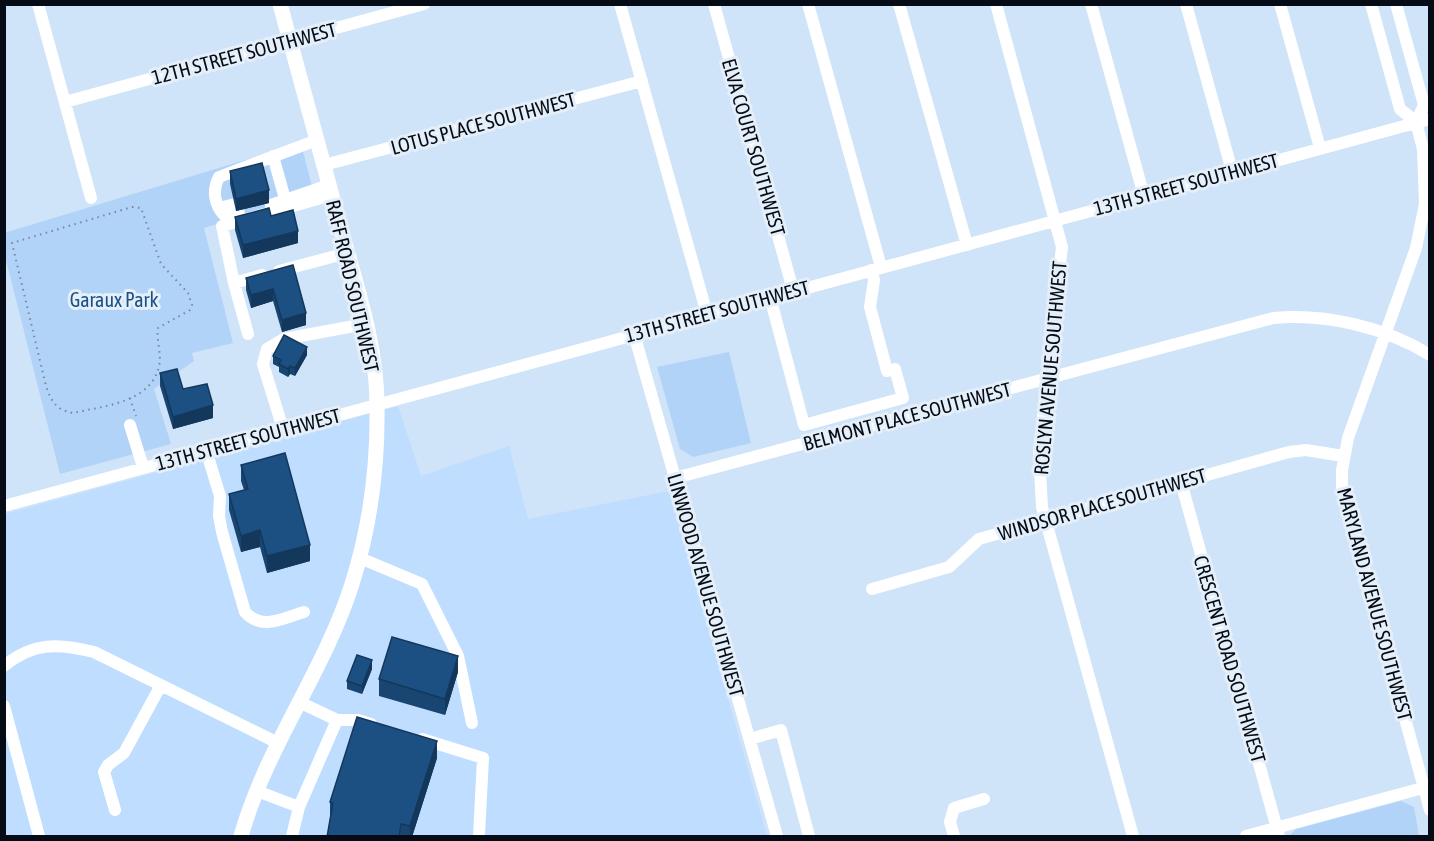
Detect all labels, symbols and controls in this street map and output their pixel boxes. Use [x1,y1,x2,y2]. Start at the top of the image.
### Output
street label: 12TH STREET SOUTHWEST [149,17,339,89]
street label: ELVA COURT SOUTHWEST [718,56,790,238]
street label: LOTUS PLACE SOUTHWEST [388,87,578,159]
street label: 13TH STREET SOUTHWEST [1091,148,1281,220]
street label: RAFF ROAD SOUTHWEST [322,197,384,375]
street label: ROSLYN AVENUE SOUTHWEST [1029,260,1071,476]
street label: 13TH STREET SOUTHWEST [622,275,812,347]
park label: Garaux Park [70,288,158,311]
street label: BELMONT PLACE SOUTHWEST [801,377,1014,455]
street label: 13TH STREET SOUTHWEST [153,403,343,475]
street label: WINDSOR PLACE SOUTHWEST [995,463,1209,545]
street label: LINWOOD AVENUE SOUTHWEST [663,471,749,700]
street label: MARYLAND AVENUE SOUTHWEST [1333,485,1417,723]
street label: CRESCENT ROAD SOUTHWEST [1189,553,1271,765]

